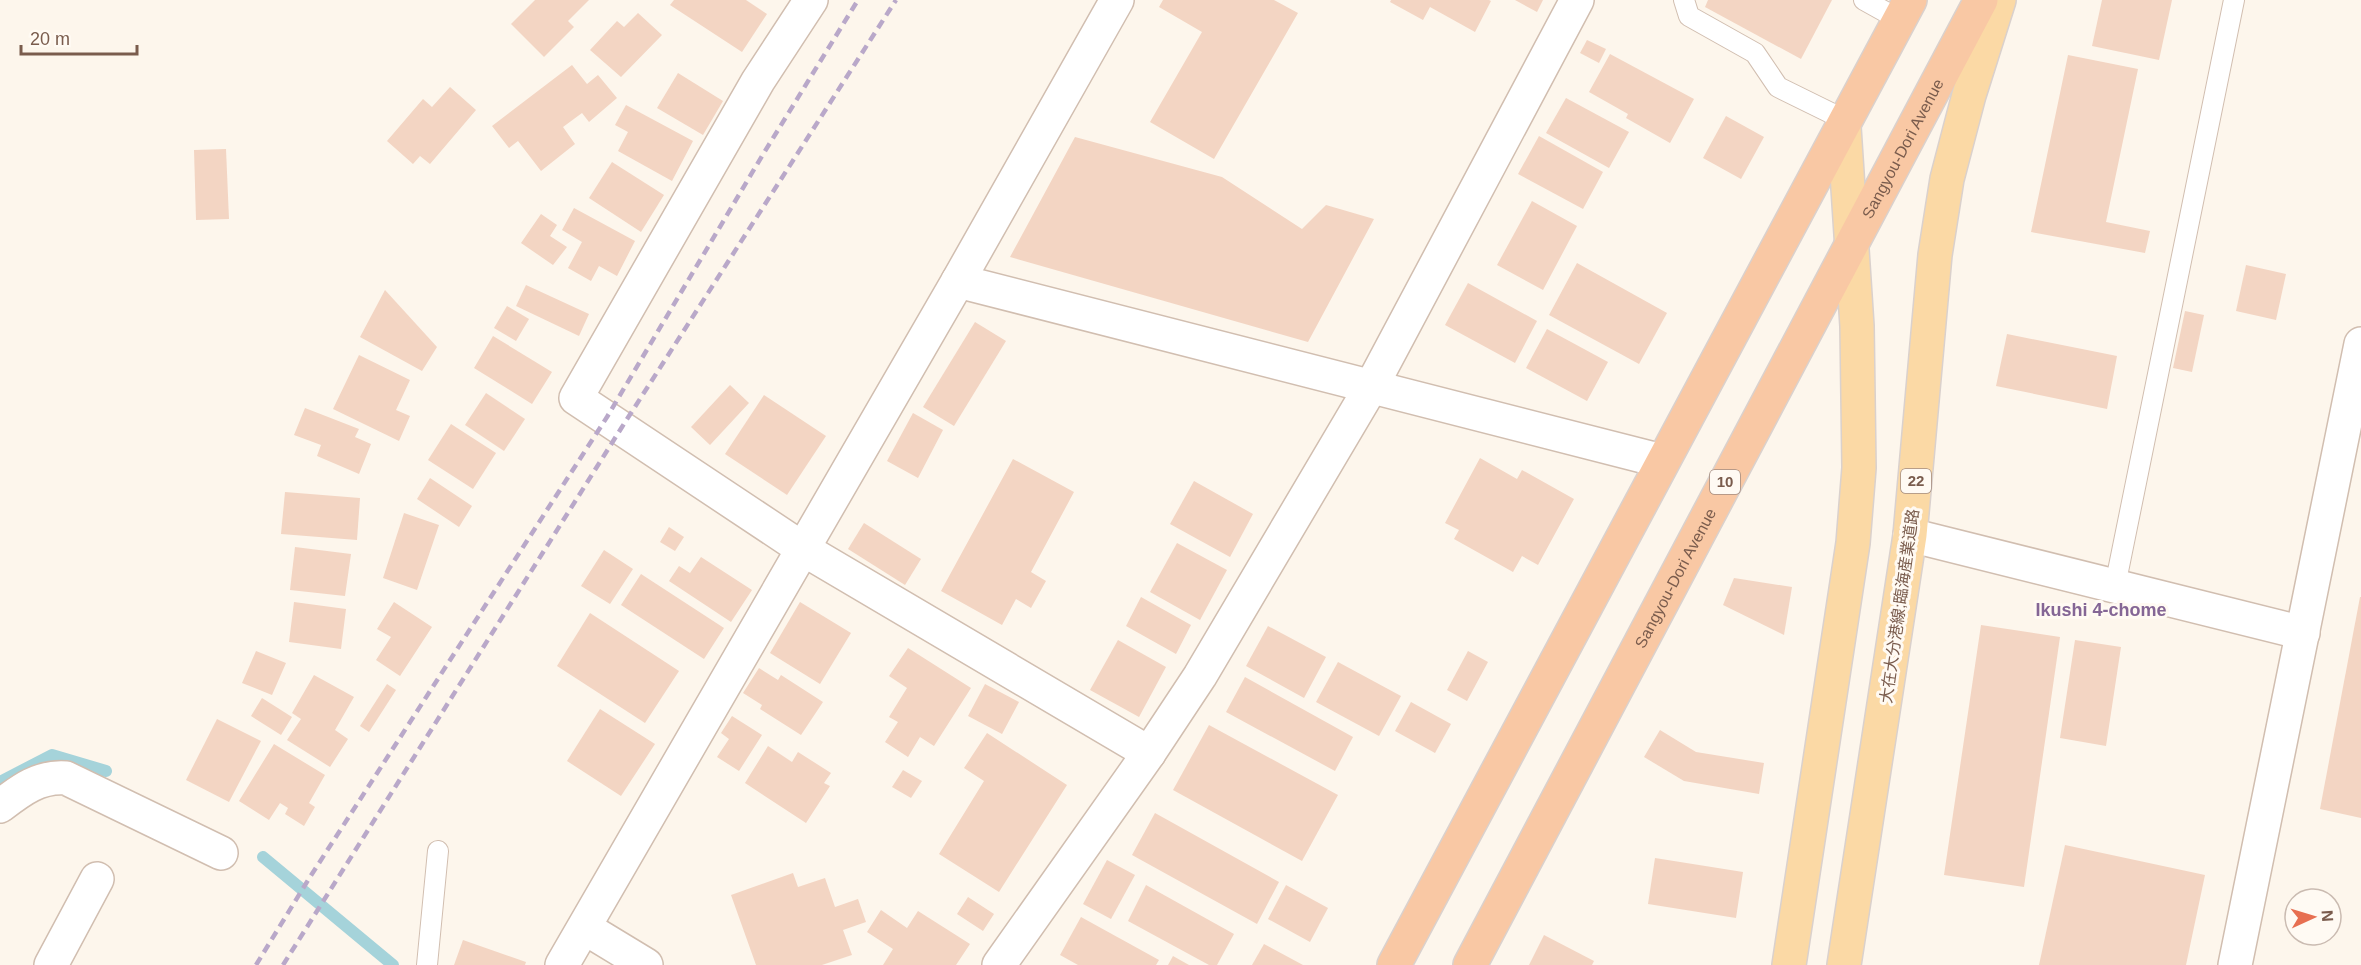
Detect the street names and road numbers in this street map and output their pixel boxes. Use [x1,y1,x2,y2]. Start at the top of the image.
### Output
street label: Sangyou-Dori Avenue [1859,76,1947,221]
road number: 22 [1901,469,1931,493]
road number: 10 [1710,470,1740,494]
street label: Sangyou-Dori Avenue [1632,505,1719,651]
street label: 大在大分港線;臨海産業道路 [1877,508,1922,705]

